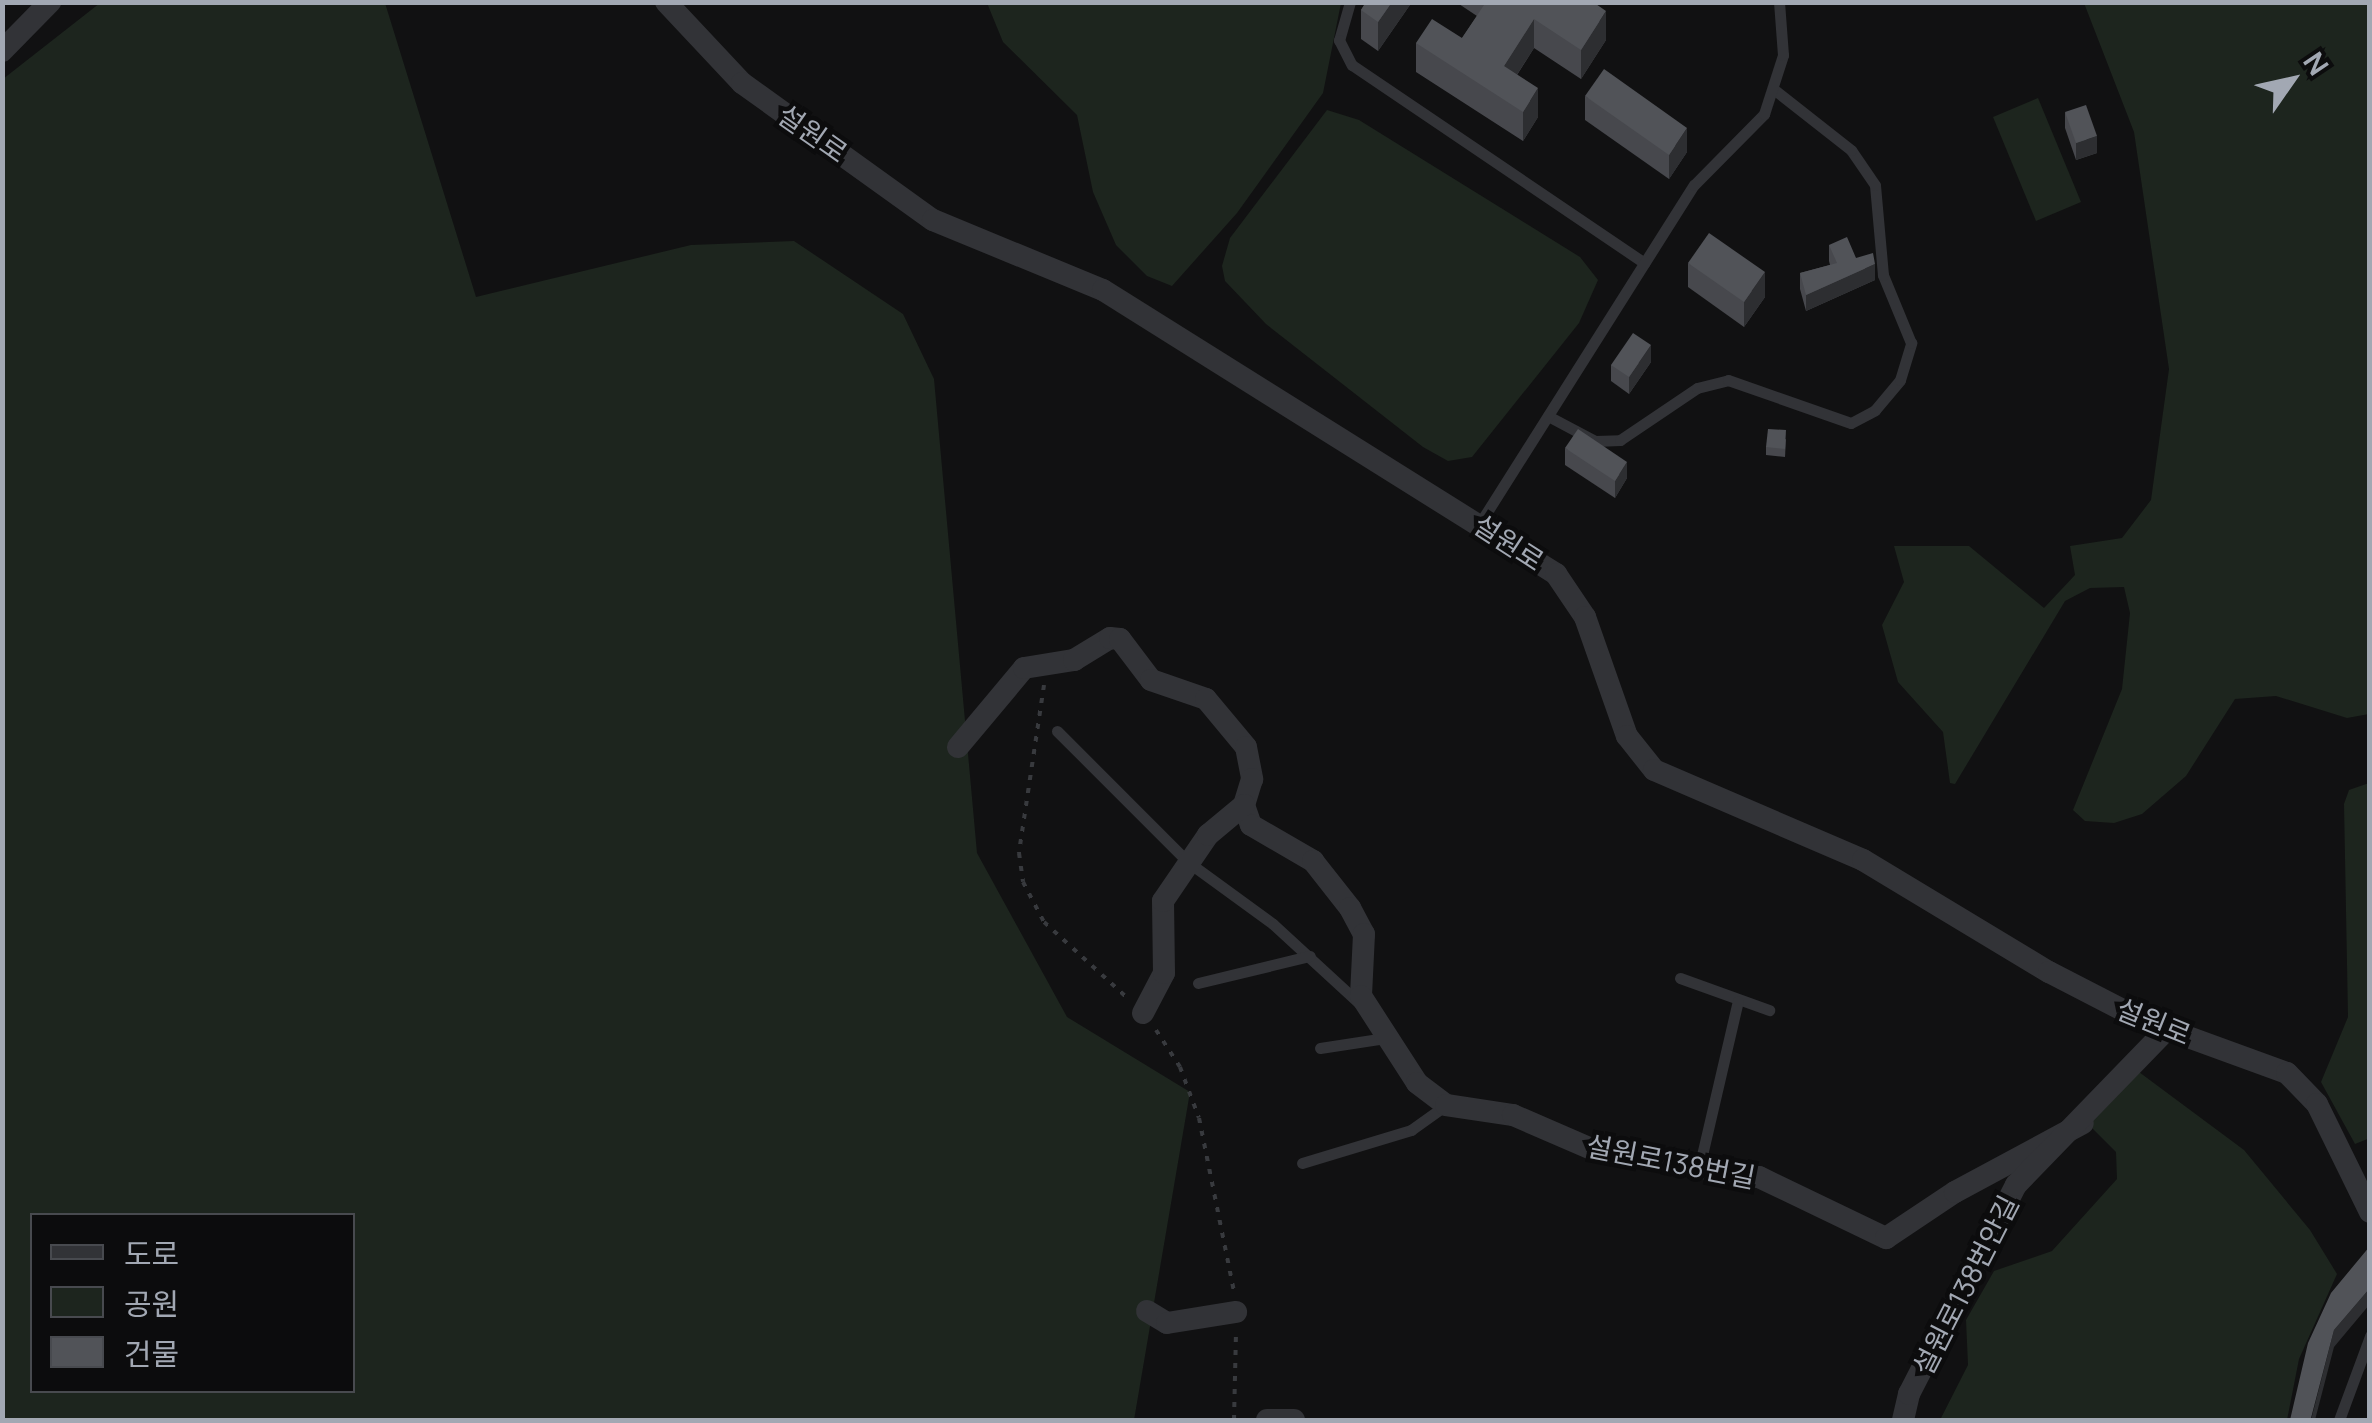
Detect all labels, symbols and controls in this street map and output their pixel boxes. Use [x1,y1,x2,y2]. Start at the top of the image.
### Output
north arrow [2242,30,2342,130]
text: N [2295,44,2338,82]
street label: 설원로 [772,97,854,169]
street label: 설원로 [1467,507,1551,577]
street label: 설원로 [2112,991,2196,1051]
street label: 설원로138번길 [1584,1128,1758,1194]
street label: 설원로138번안길 [1905,1190,2025,1380]
legend [30,1213,355,1393]
text: 도로 [124,1233,179,1274]
text: 공원 [124,1283,179,1324]
text: 건물 [124,1333,179,1374]

